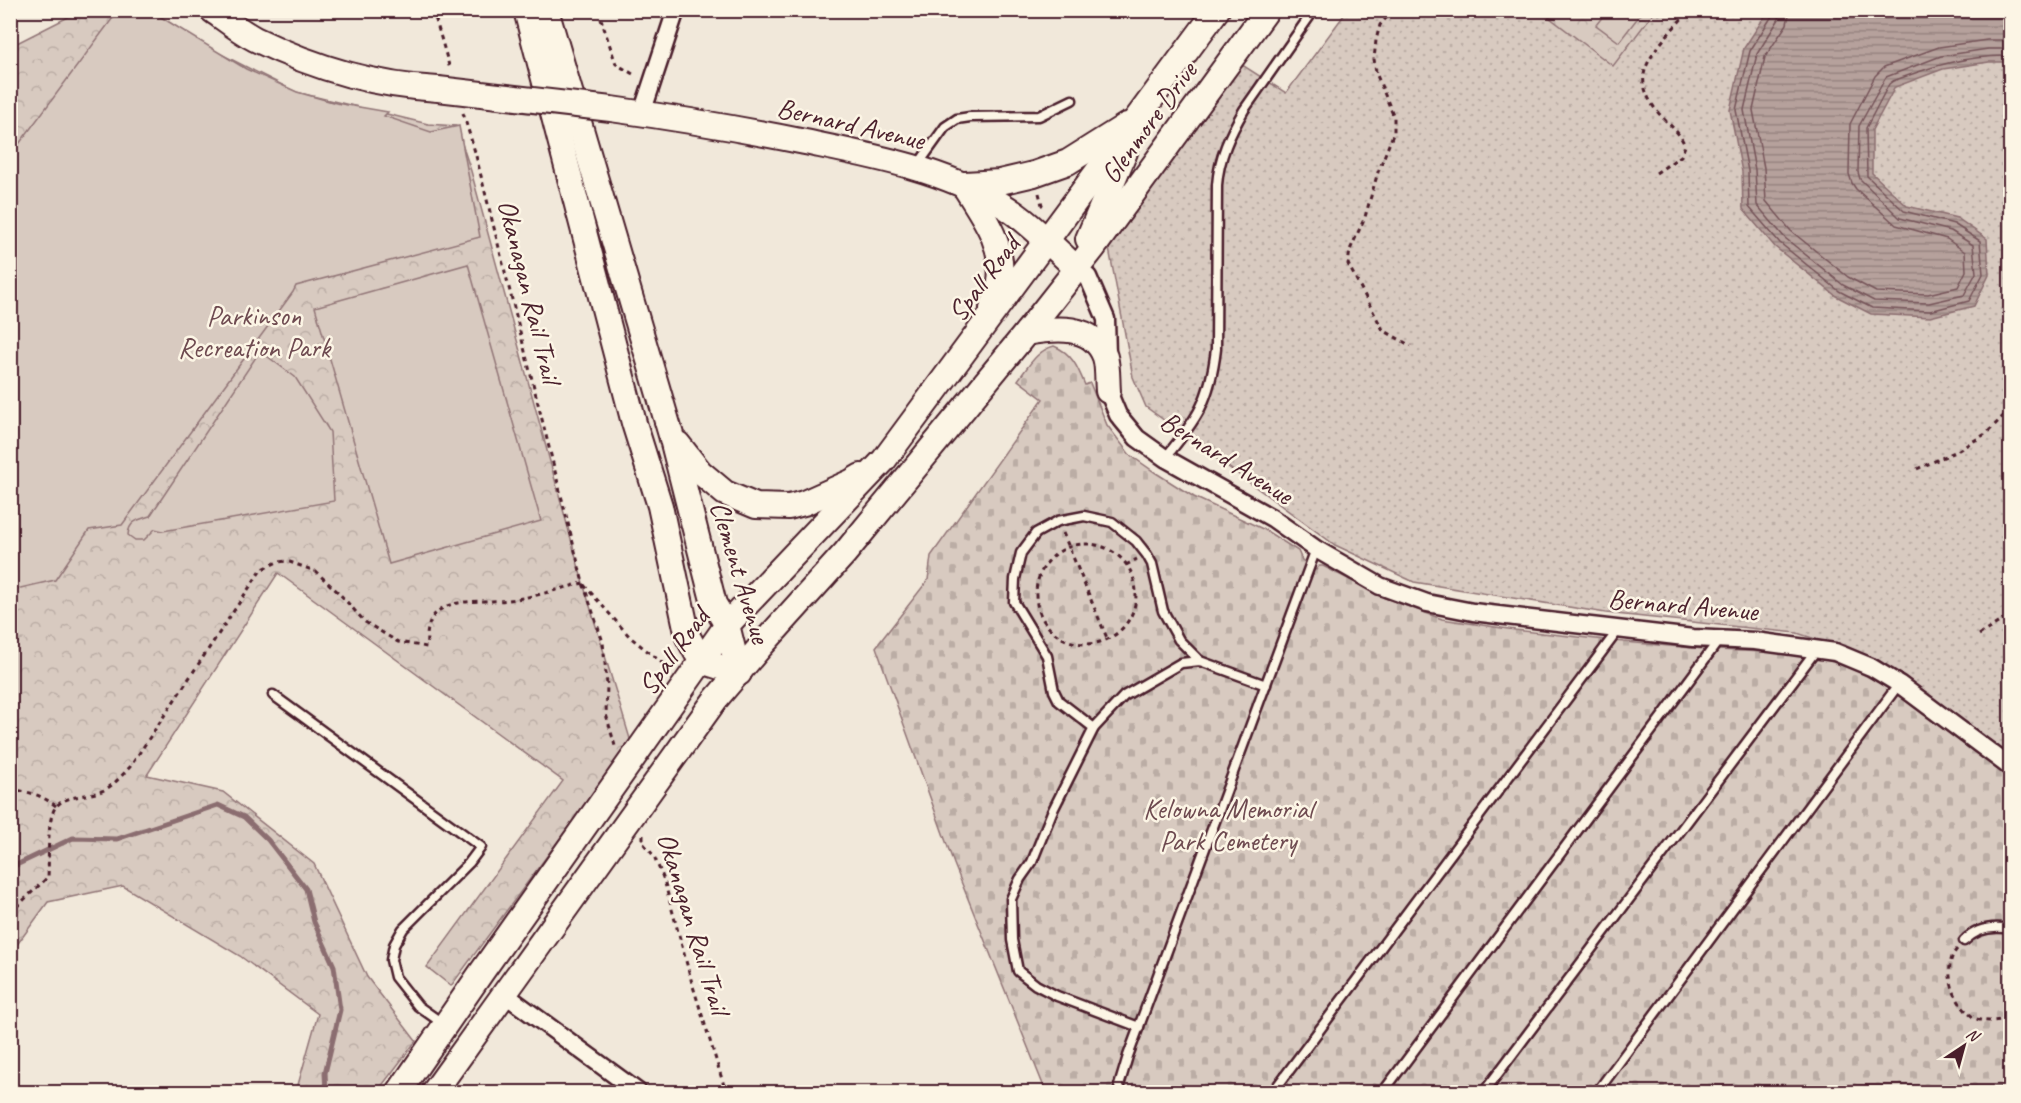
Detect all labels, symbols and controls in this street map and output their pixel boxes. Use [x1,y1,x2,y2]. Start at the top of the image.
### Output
street label: Glenmore Drive [1093,53,1205,190]
street label: Bernard Avenue [774,90,930,158]
street label: Okanagan Rail Trail [490,196,570,391]
street label: Spall Road [940,225,1030,328]
park label: Parkinson Recreation Park [178,298,332,365]
street label: Bernard Avenue [1154,403,1301,513]
street label: Clement Avenue [702,497,779,649]
street label: Bernard Avenue [1607,581,1761,629]
street label: Spall Road [630,598,719,702]
park label: Kelowna Memorial Park Cemetery [1143,791,1318,858]
street label: Okanagan Rail Trail [649,828,739,1023]
north arrow [1934,1016,1994,1076]
text: N [1962,1024,1985,1047]

